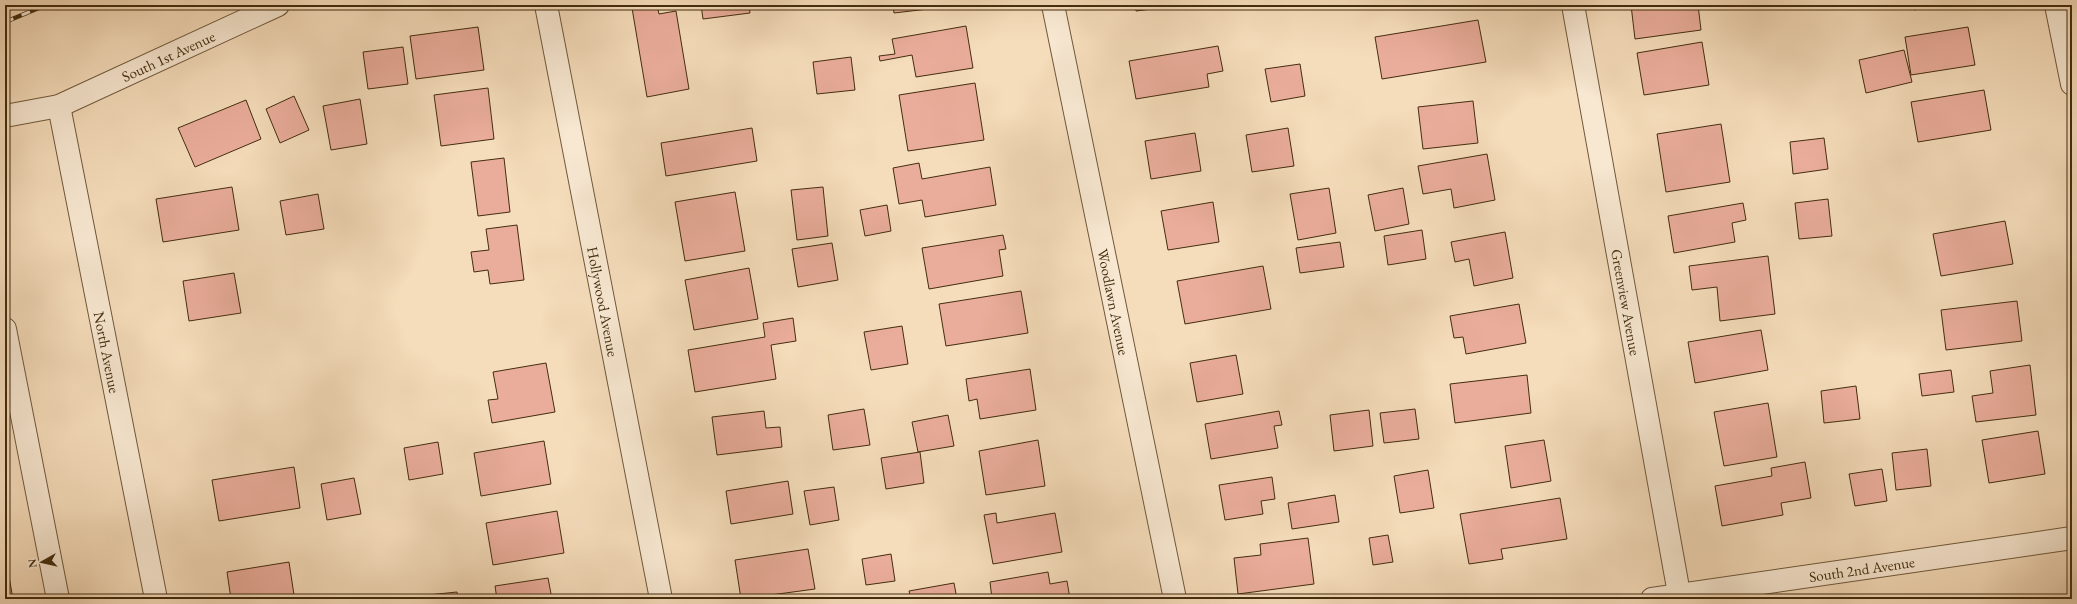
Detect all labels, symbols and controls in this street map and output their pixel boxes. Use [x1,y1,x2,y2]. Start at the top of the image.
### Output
street label: South 1st Avenue [118,26,218,85]
street label: Hollywood Avenue [583,245,623,358]
street label: Woodlawn Avenue [1094,247,1134,357]
street label: Greenview Avenue [1608,248,1645,357]
street label: North Avenue [90,310,125,395]
north arrow [22,542,62,582]
street label: South 2nd Avenue [1808,551,1916,586]
text: N [25,558,40,569]

